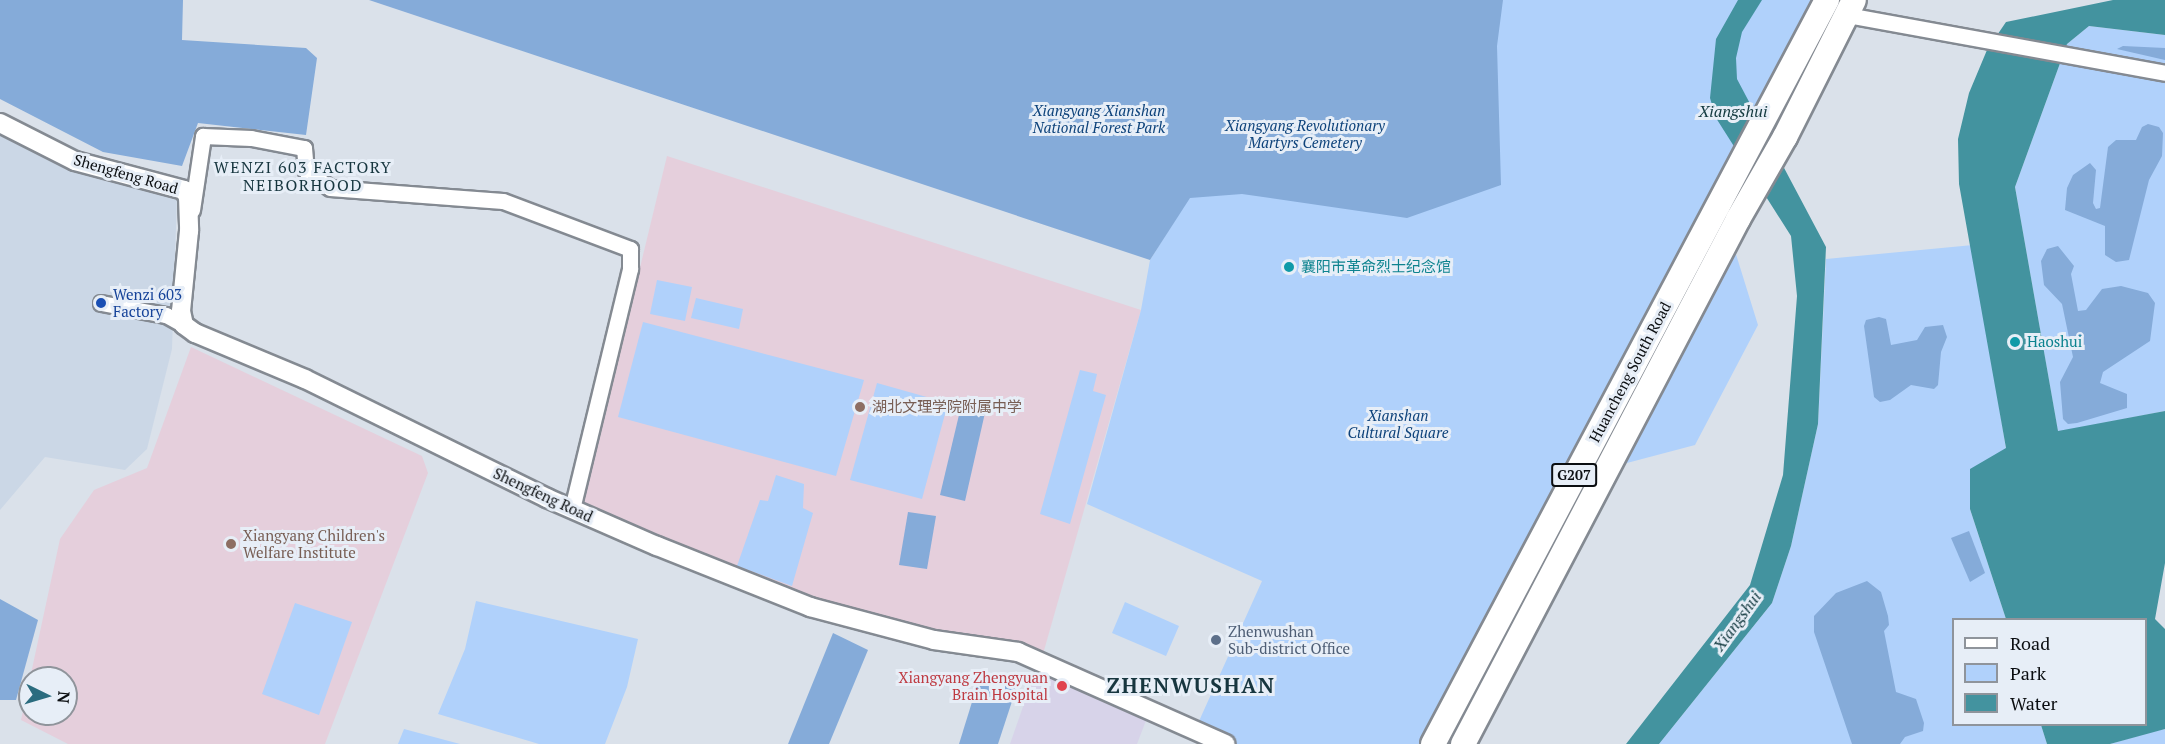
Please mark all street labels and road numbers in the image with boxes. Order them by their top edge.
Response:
street label: Shengfeng Road [72,151,180,197]
street label: Huancheng South Road [1585,299,1675,445]
street label: Shengfeng Road [490,464,596,526]
road number: G207 [1550,464,1598,486]

